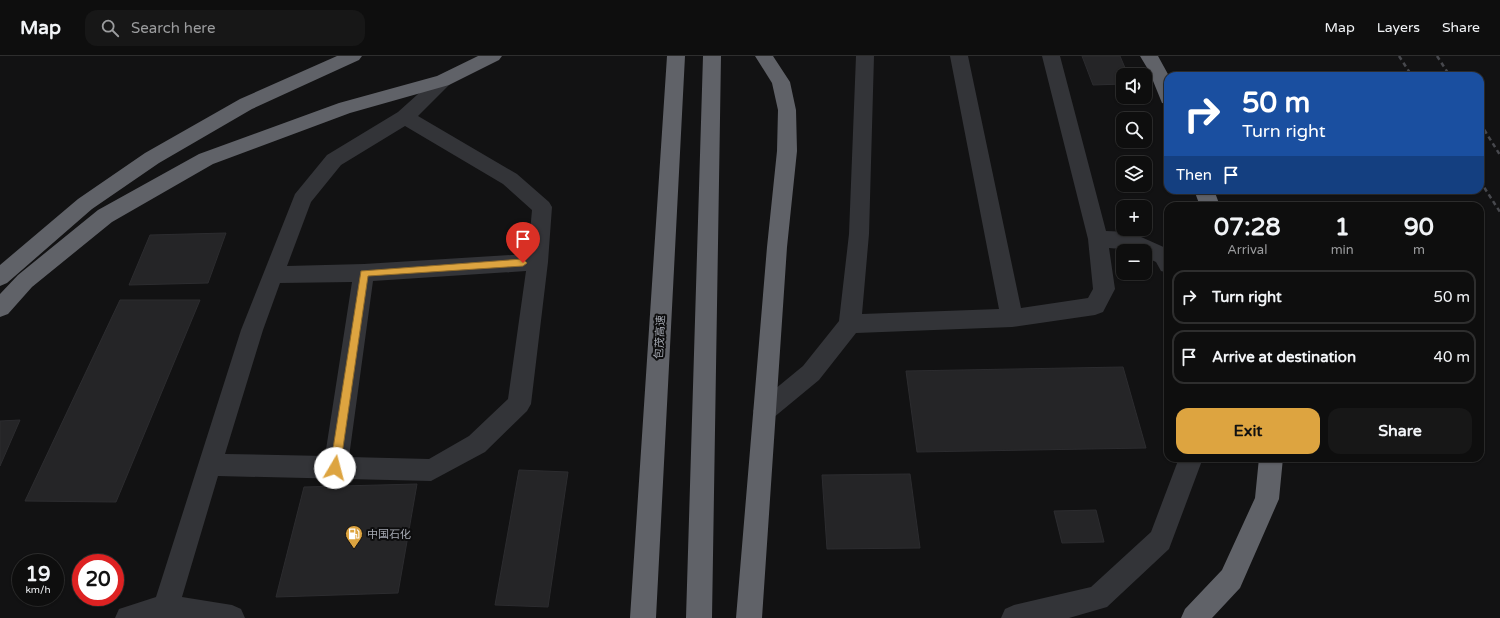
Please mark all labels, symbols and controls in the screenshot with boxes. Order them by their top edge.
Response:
search box [85,10,365,46]
text: Map [20,17,61,39]
icon: search [99,17,121,39]
text: Search here [131,19,215,37]
text: Map [1325,19,1355,36]
text: Layers [1377,19,1420,36]
text: Share [1442,19,1480,36]
map controls [1116,68,1152,280]
button: sound [1116,68,1152,104]
text: 50 m [1242,86,1310,120]
icon: right [1176,88,1228,140]
button: search [1116,112,1152,148]
text: Turn right [1242,120,1326,142]
button: layers [1116,156,1152,192]
icon: arrive [1220,164,1242,186]
text: Then [1176,166,1212,184]
button: + [1116,200,1152,236]
text: 07:28 [1214,213,1281,242]
text: 1 [1335,213,1350,242]
text: 90 [1404,213,1434,242]
pin [506,222,540,263]
icon: arrive [512,228,534,250]
text: Arrival [1227,242,1267,258]
text: min [1331,242,1354,258]
text: m [1413,242,1425,258]
button: − [1116,244,1152,280]
icon: right [1178,286,1200,308]
text: Turn right [1212,288,1282,306]
text: 50 m [1433,288,1470,306]
street label: 包茂高速 [652,315,668,359]
icon: arrive [1178,346,1200,368]
text: Arrive at destination [1212,348,1356,366]
text: 40 m [1433,348,1470,366]
button: Exit [1176,408,1320,454]
button: Share [1328,408,1472,454]
position arrow [314,447,356,489]
fuel station icon: 中国石化 [344,524,364,549]
place label: 中国石化 [367,528,411,541]
speed limit sign: 20 [72,554,124,606]
text: 19 [25,563,51,587]
text: km/h [25,584,51,596]

